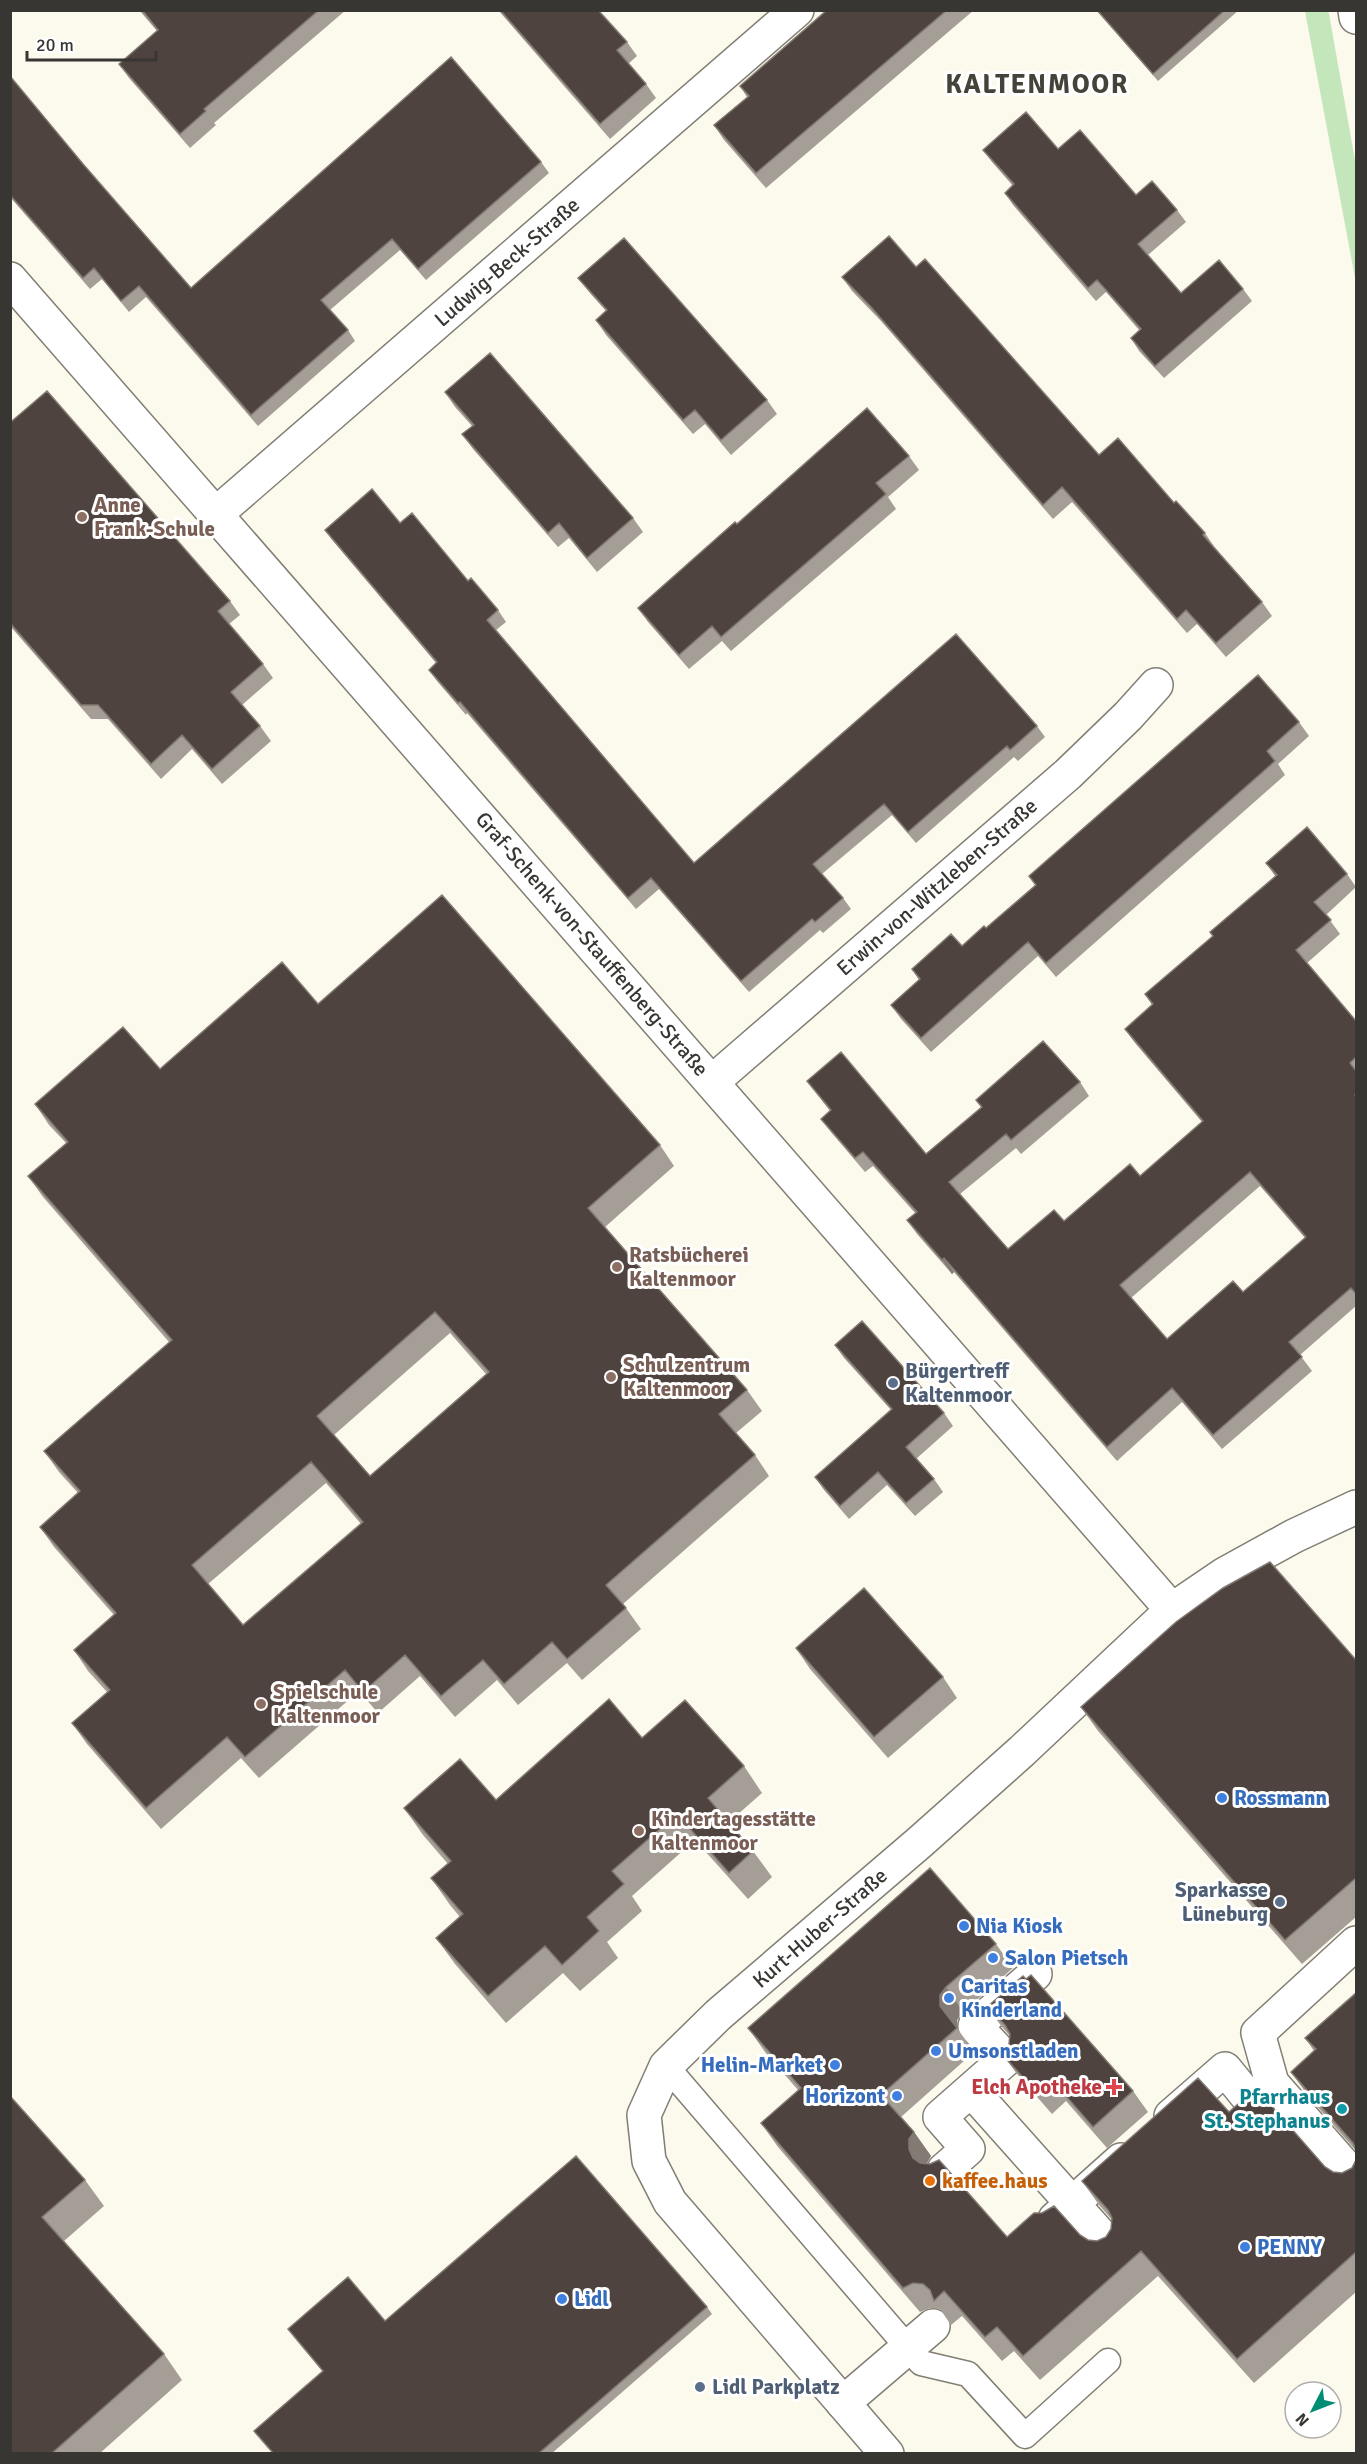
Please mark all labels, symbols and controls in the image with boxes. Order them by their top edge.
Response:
scale bar [27,24,156,62]
text: 20 m [36,34,74,56]
district label: KALTENMOOR [945,68,1129,101]
street label: Ludwig-Beck-Straße [429,192,585,332]
place label: Anne Frank-Schule [94,492,215,542]
marker: Anne Frank-Schule [75,510,89,524]
street label: Erwin-von-Witzleben-Straße [831,793,1043,981]
street label: Graf-Schenk-von-Stauffenberg-Straße [470,806,714,1082]
place label: Ratsbücherei Kaltenmoor [629,1242,749,1292]
marker: Ratsbücherei Kaltenmoor [610,1260,624,1274]
place label: Schulzentrum Kaltenmoor [623,1352,750,1402]
place label: Bürgertreff Kaltenmoor [905,1358,1013,1408]
marker: Schulzentrum Kaltenmoor [604,1370,618,1384]
marker: Bürgertreff Kaltenmoor [886,1376,900,1390]
place label: Spielschule Kaltenmoor [273,1679,381,1729]
marker: Spielschule Kaltenmoor [254,1697,268,1711]
place label: Rossmann [1234,1785,1327,1811]
marker: Rossmann [1215,1791,1229,1805]
place label: Kindertagesstätte Kaltenmoor [651,1806,816,1856]
marker: Kindertagesstätte Kaltenmoor [632,1824,646,1838]
street label: Kurt-Huber-Straße [747,1863,893,1993]
place label: Sparkasse Lüneburg [1175,1877,1268,1927]
marker: Sparkasse Lüneburg [1273,1895,1287,1909]
place label: Nia Kiosk [976,1913,1063,1939]
marker: Nia Kiosk [957,1919,971,1933]
place label: Salon Pietsch [1005,1945,1129,1971]
marker: Salon Pietsch [986,1951,1000,1965]
place label: Caritas Kinderland [961,1973,1062,2023]
marker: Caritas Kinderland [942,1991,956,2005]
place label: Umsonstladen [948,2038,1079,2064]
marker: Umsonstladen [929,2044,943,2058]
place label: Helin-Market [701,2052,823,2078]
marker: Helin-Market [828,2058,842,2072]
place label: Elch Apotheke [971,2074,1102,2100]
marker: Elch Apotheke [1107,2080,1121,2094]
place label: Horizont [805,2083,885,2109]
place label: Pfarrhaus St. Stephanus [1204,2084,1330,2134]
marker: Horizont [890,2089,904,2103]
marker: Pfarrhaus St. Stephanus [1335,2102,1349,2116]
place label: kaffee.haus [942,2168,1048,2194]
marker: kaffee.haus [923,2174,937,2188]
place label: PENNY [1257,2234,1323,2260]
marker: PENNY [1238,2240,1252,2254]
place label: Lidl [574,2286,609,2312]
marker: Lidl [555,2292,569,2306]
place label: Lidl Parkplatz [712,2374,840,2400]
marker: Lidl Parkplatz [693,2380,707,2394]
north arrow [1283,2380,1343,2440]
text: N [1291,2409,1314,2430]

